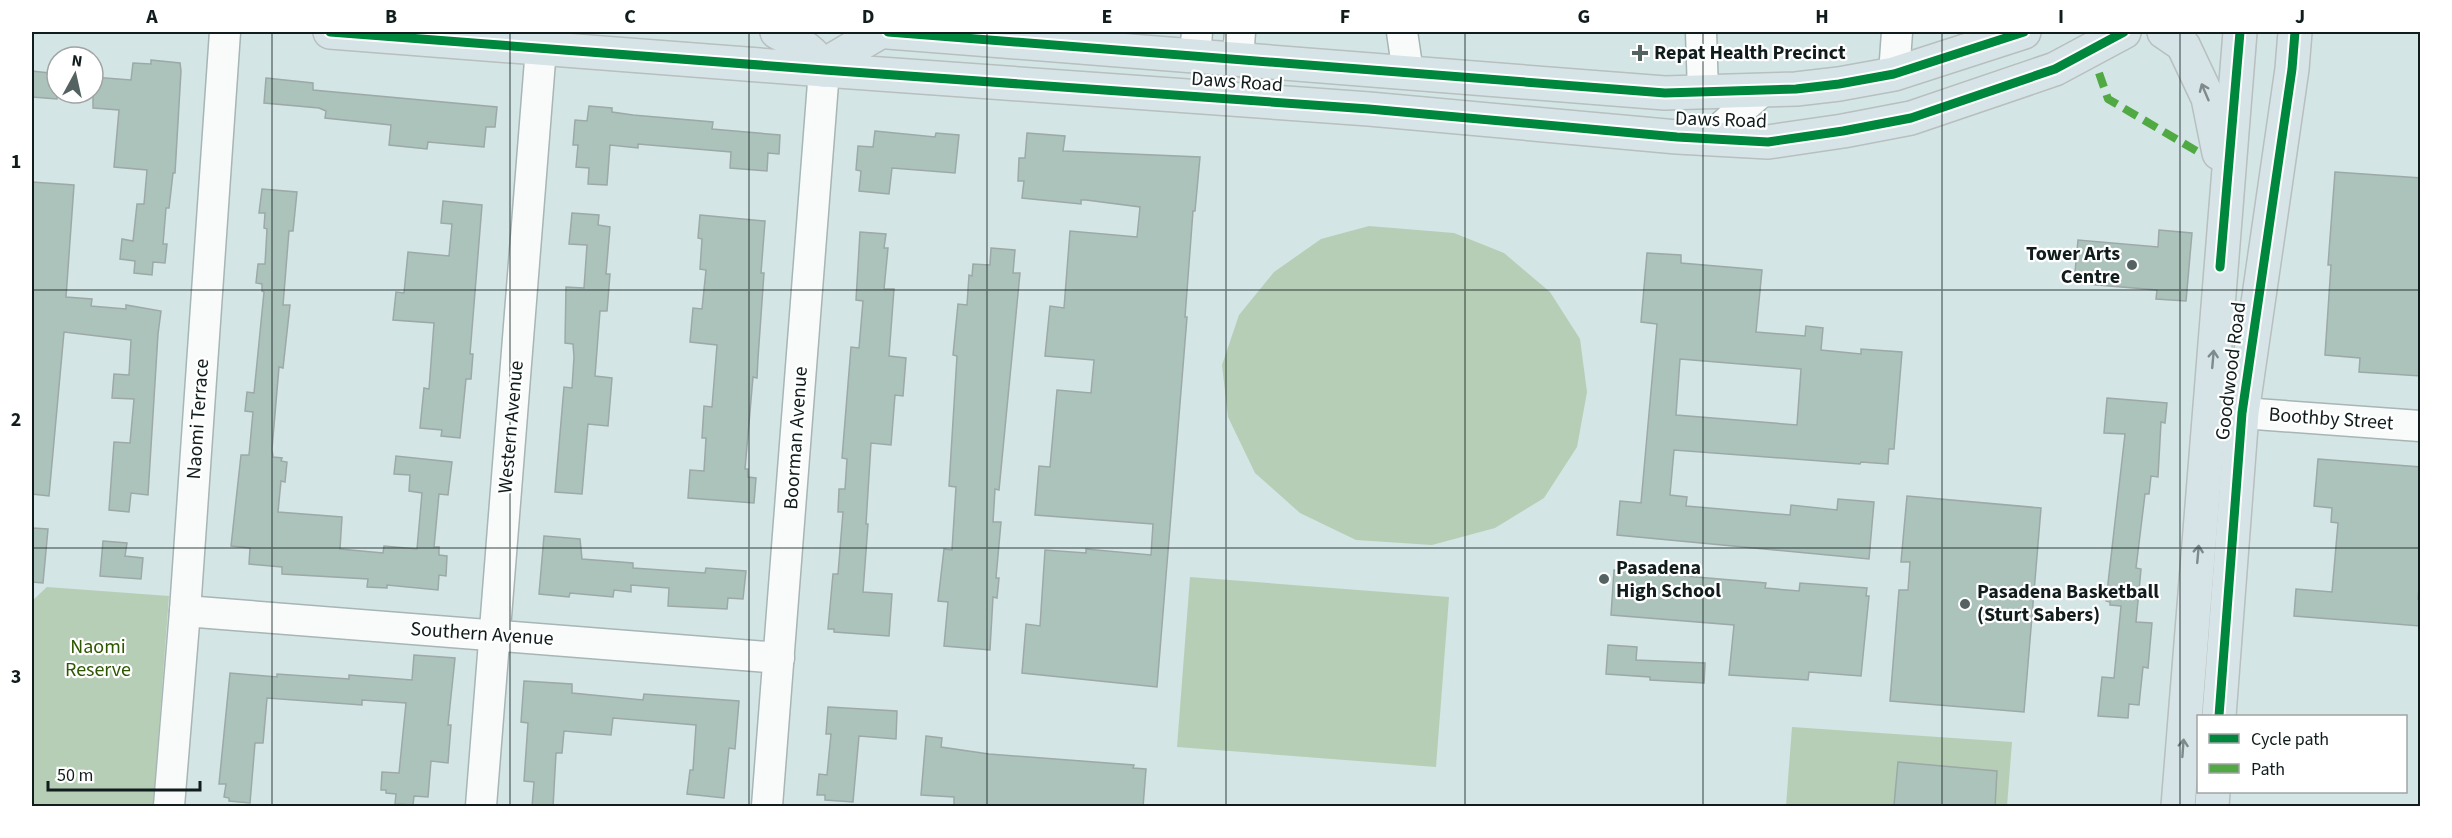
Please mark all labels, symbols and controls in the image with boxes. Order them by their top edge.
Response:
text: A [145,3,158,31]
text: B [385,3,397,31]
text: C [624,3,636,31]
text: D [862,3,874,31]
text: E [1102,3,1112,31]
text: F [1340,3,1350,31]
text: G [1578,3,1590,31]
text: H [1815,3,1829,31]
text: I [2058,3,2064,31]
text: J [2295,3,2305,31]
place label: Repat Health Precinct [1654,39,1846,67]
marker: Repat Health Precinct [1631,44,1649,62]
north arrow [45,45,105,105]
text: N [70,50,84,73]
street label: Daws Road [1190,65,1284,99]
one-way arrow [2199,84,2210,102]
street label: Daws Road [1675,104,1767,136]
text: 1 [11,148,21,176]
place label: Tower Arts Centre [2026,240,2120,291]
marker: Tower Arts Centre [2125,258,2139,272]
street label: Goodwood Road [2209,300,2253,442]
one-way arrow [2208,350,2219,370]
street label: Naomi Terrace [180,358,216,480]
street label: Western Avenue [491,359,531,495]
street label: Boorman Avenue [777,365,815,511]
street label: Boothby Street [2268,401,2395,437]
text: 2 [11,406,21,434]
one-way arrow [2192,544,2203,564]
place label: Pasadena High School [1616,554,1721,605]
marker: Pasadena High School [1597,572,1611,586]
place label: Pasadena Basketball (Sturt Sabers) [1977,578,2159,629]
marker: Pasadena Basketball (Sturt Sabers) [1958,597,1972,611]
street label: Southern Avenue [409,615,555,653]
park label: Naomi Reserve [65,633,131,684]
text: 3 [11,663,21,691]
legend [2197,715,2407,793]
text: Cycle path [2251,727,2329,752]
one-way arrow [2177,739,2188,759]
scale bar [48,754,200,792]
text: Path [2251,757,2285,782]
text: 50 m [57,763,93,788]

